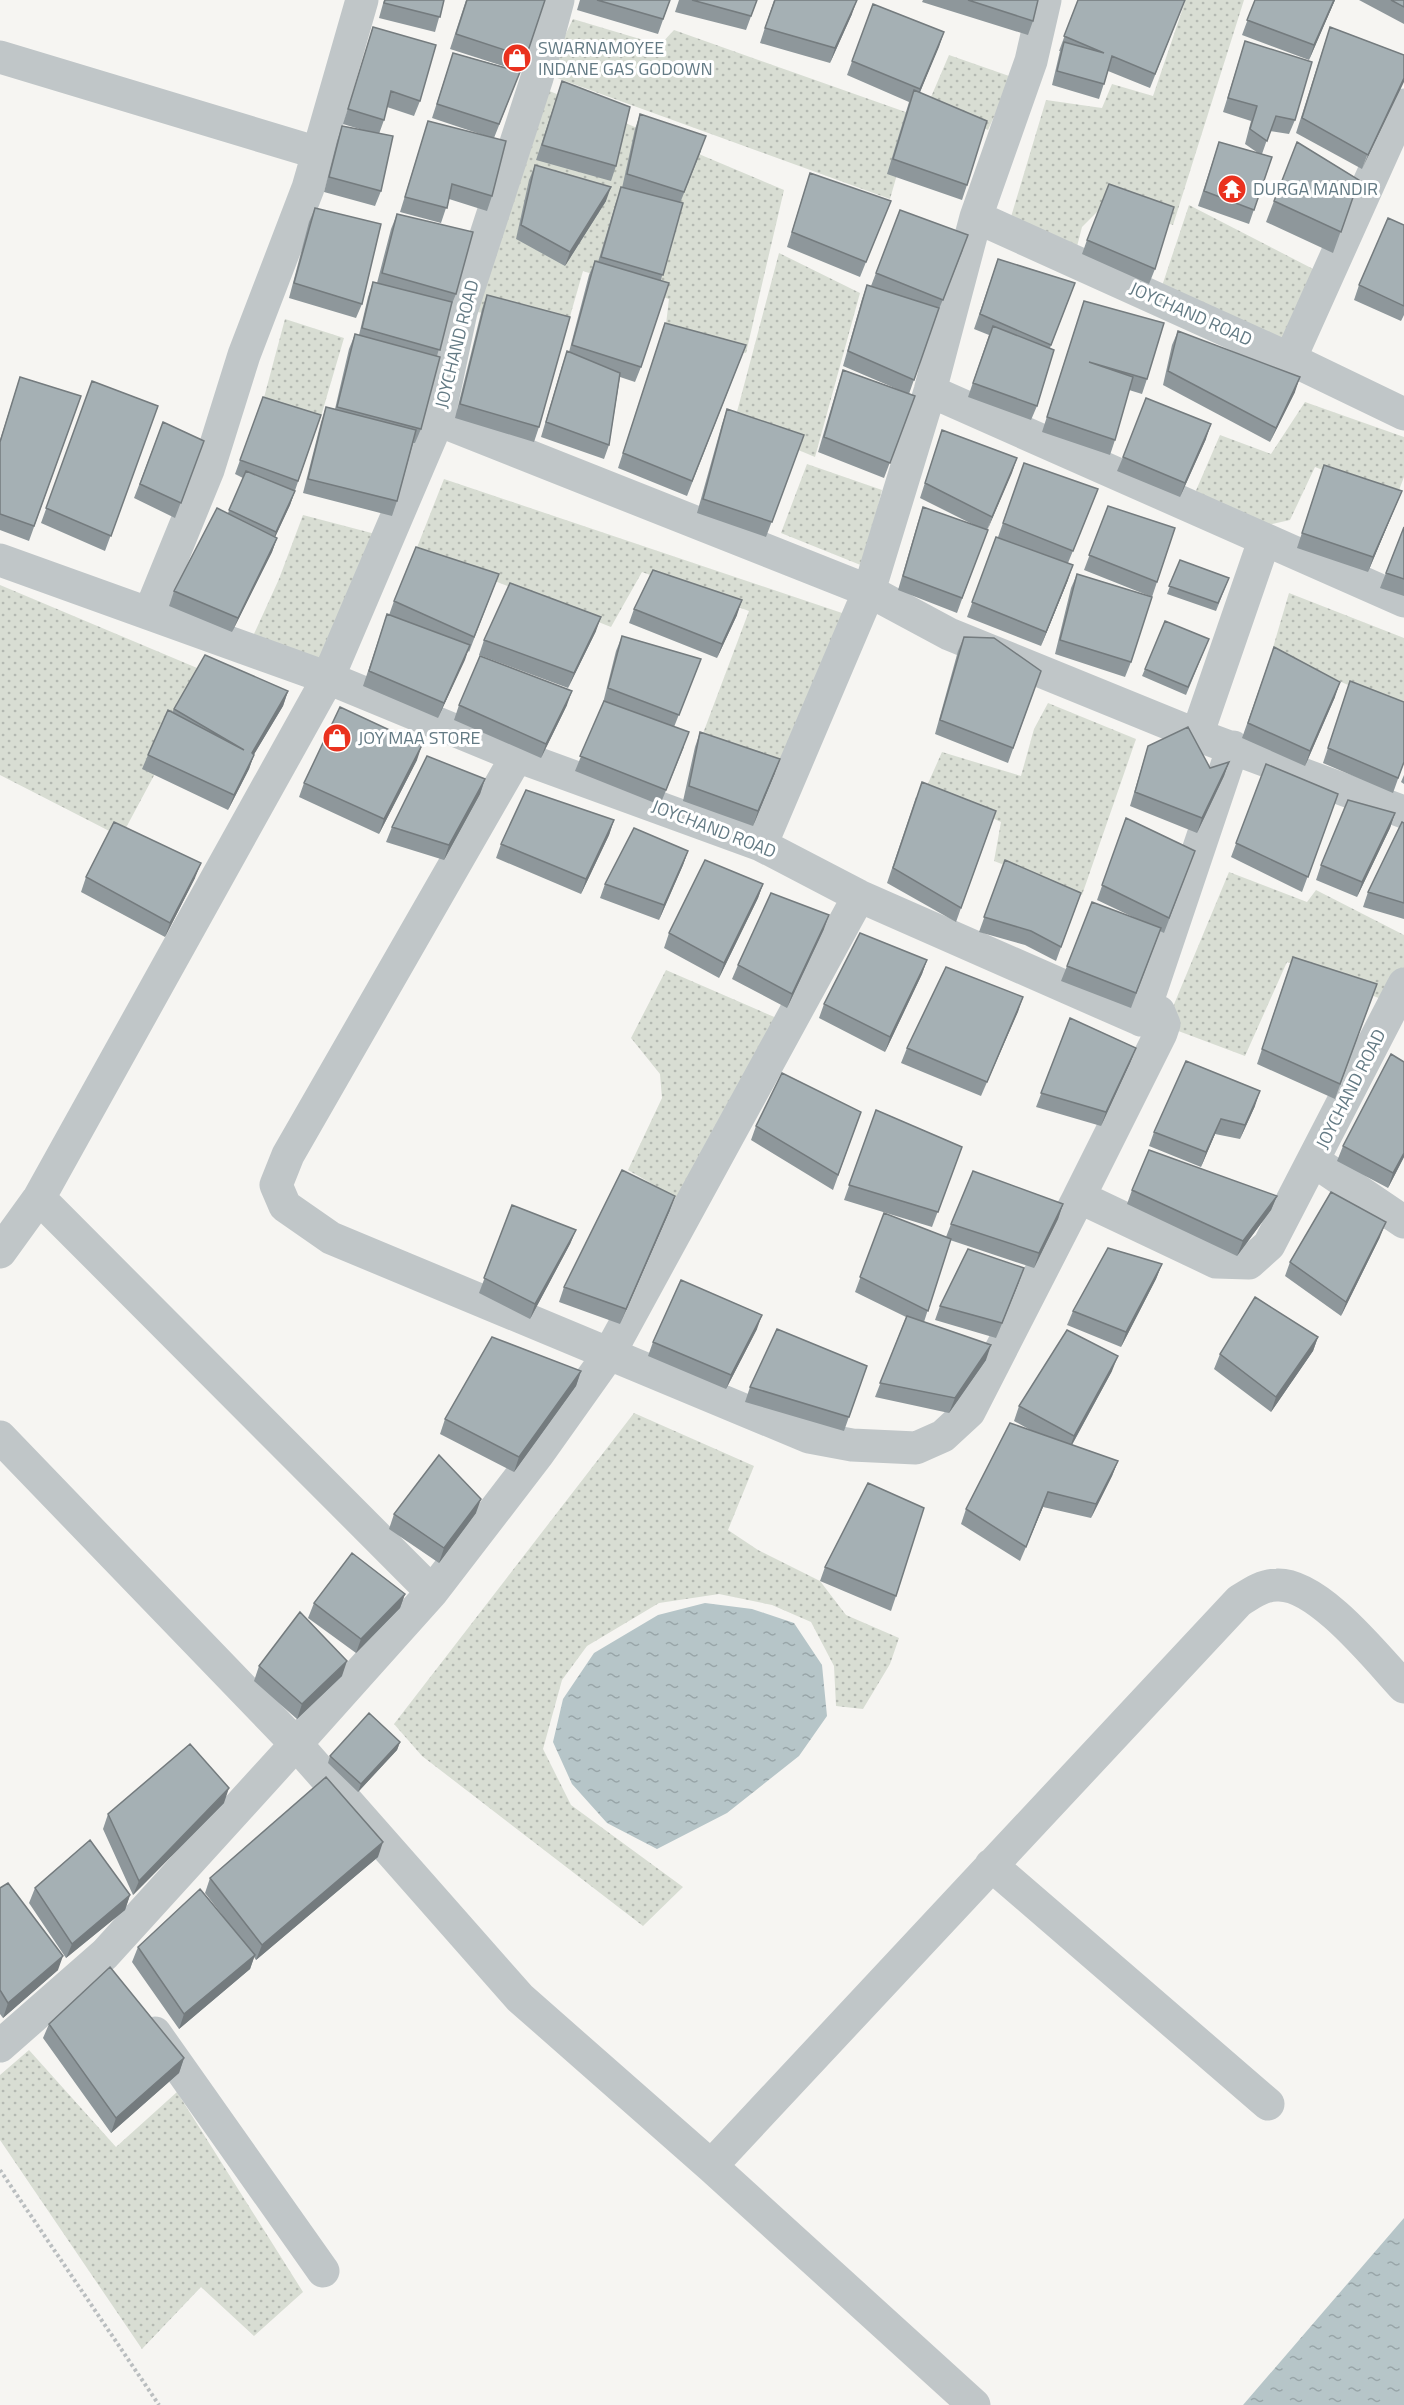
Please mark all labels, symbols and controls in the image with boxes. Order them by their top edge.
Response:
place label: SWARNAMOYEE INDANE GAS GODOWN [538,34,713,82]
shop icon: SWARNAMOYEE INDANE GAS GODOWN [501,42,533,74]
temple icon: DURGA MANDIR [1216,173,1248,205]
place label: DURGA MANDIR [1253,175,1378,202]
street label: JOYCHAND ROAD [1126,275,1257,353]
street label: JOYCHAND ROAD [428,277,485,411]
shop icon: JOY MAA STORE [321,722,353,754]
place label: JOY MAA STORE [358,724,481,751]
street label: JOYCHAND ROAD [648,792,780,865]
street label: JOYCHAND ROAD [1309,1024,1392,1153]

